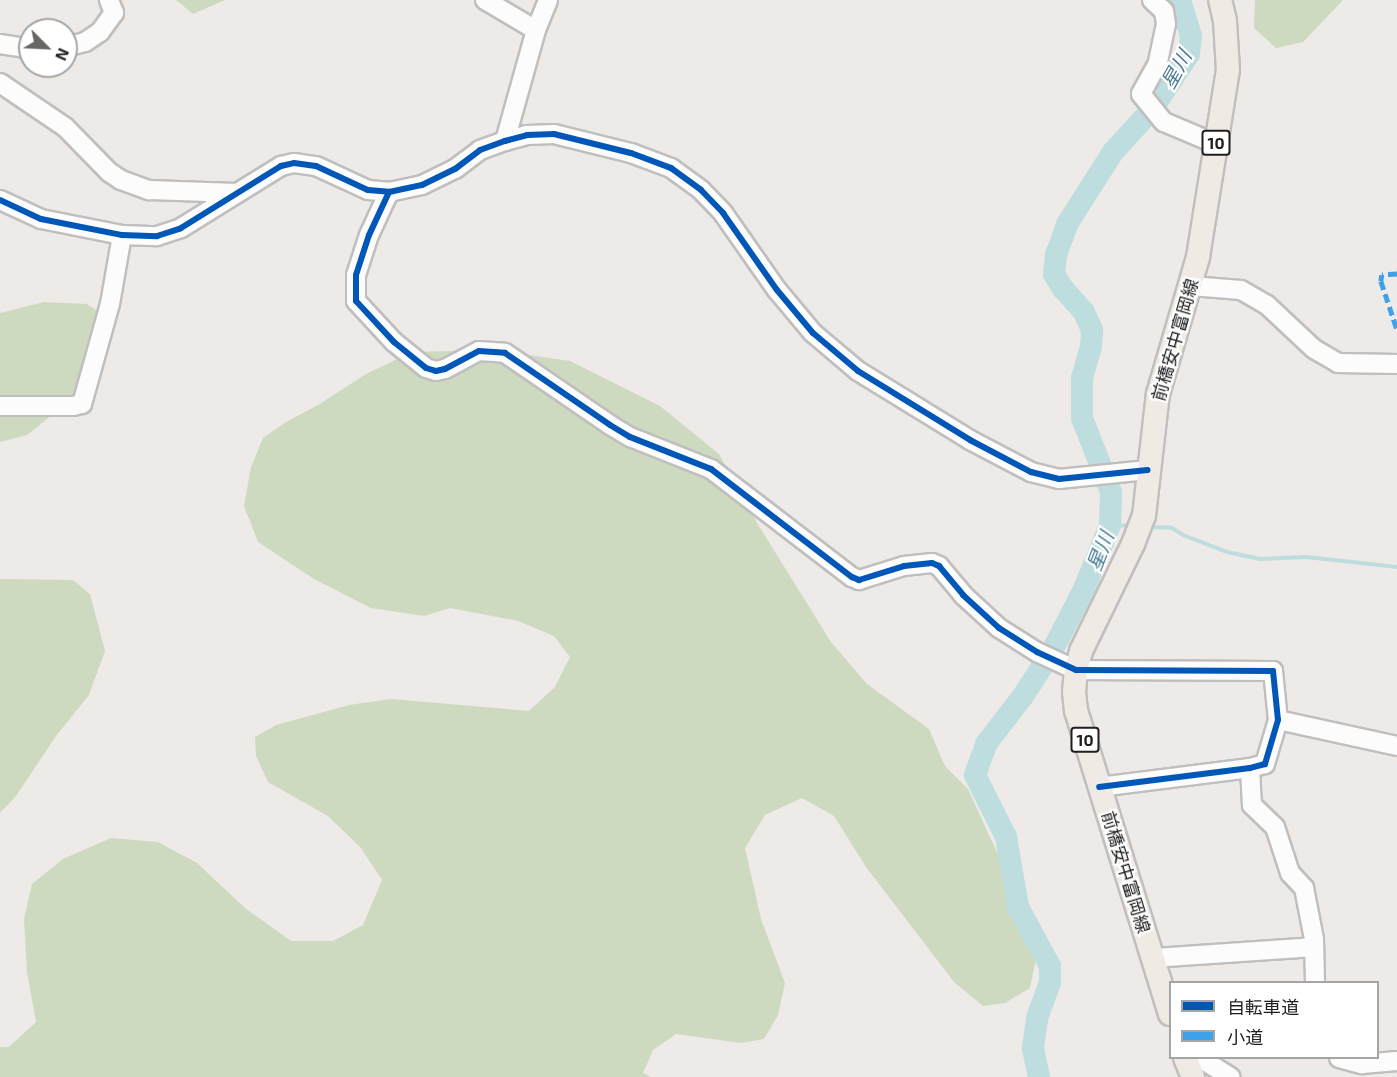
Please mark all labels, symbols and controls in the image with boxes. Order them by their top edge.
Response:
north arrow [18,18,78,78]
text: N [52,46,74,64]
water label: 星川 [1156,46,1196,92]
road number: 10 [1201,130,1231,156]
street label: 前橋安中富岡線 [1147,276,1203,404]
water label: 星川 [1082,528,1118,574]
road number: 10 [1070,727,1100,753]
street label: 前橋安中富岡線 [1097,809,1155,935]
legend [1169,981,1379,1059]
text: 自転車道 [1227,996,1299,1018]
text: 小道 [1227,1026,1263,1048]

